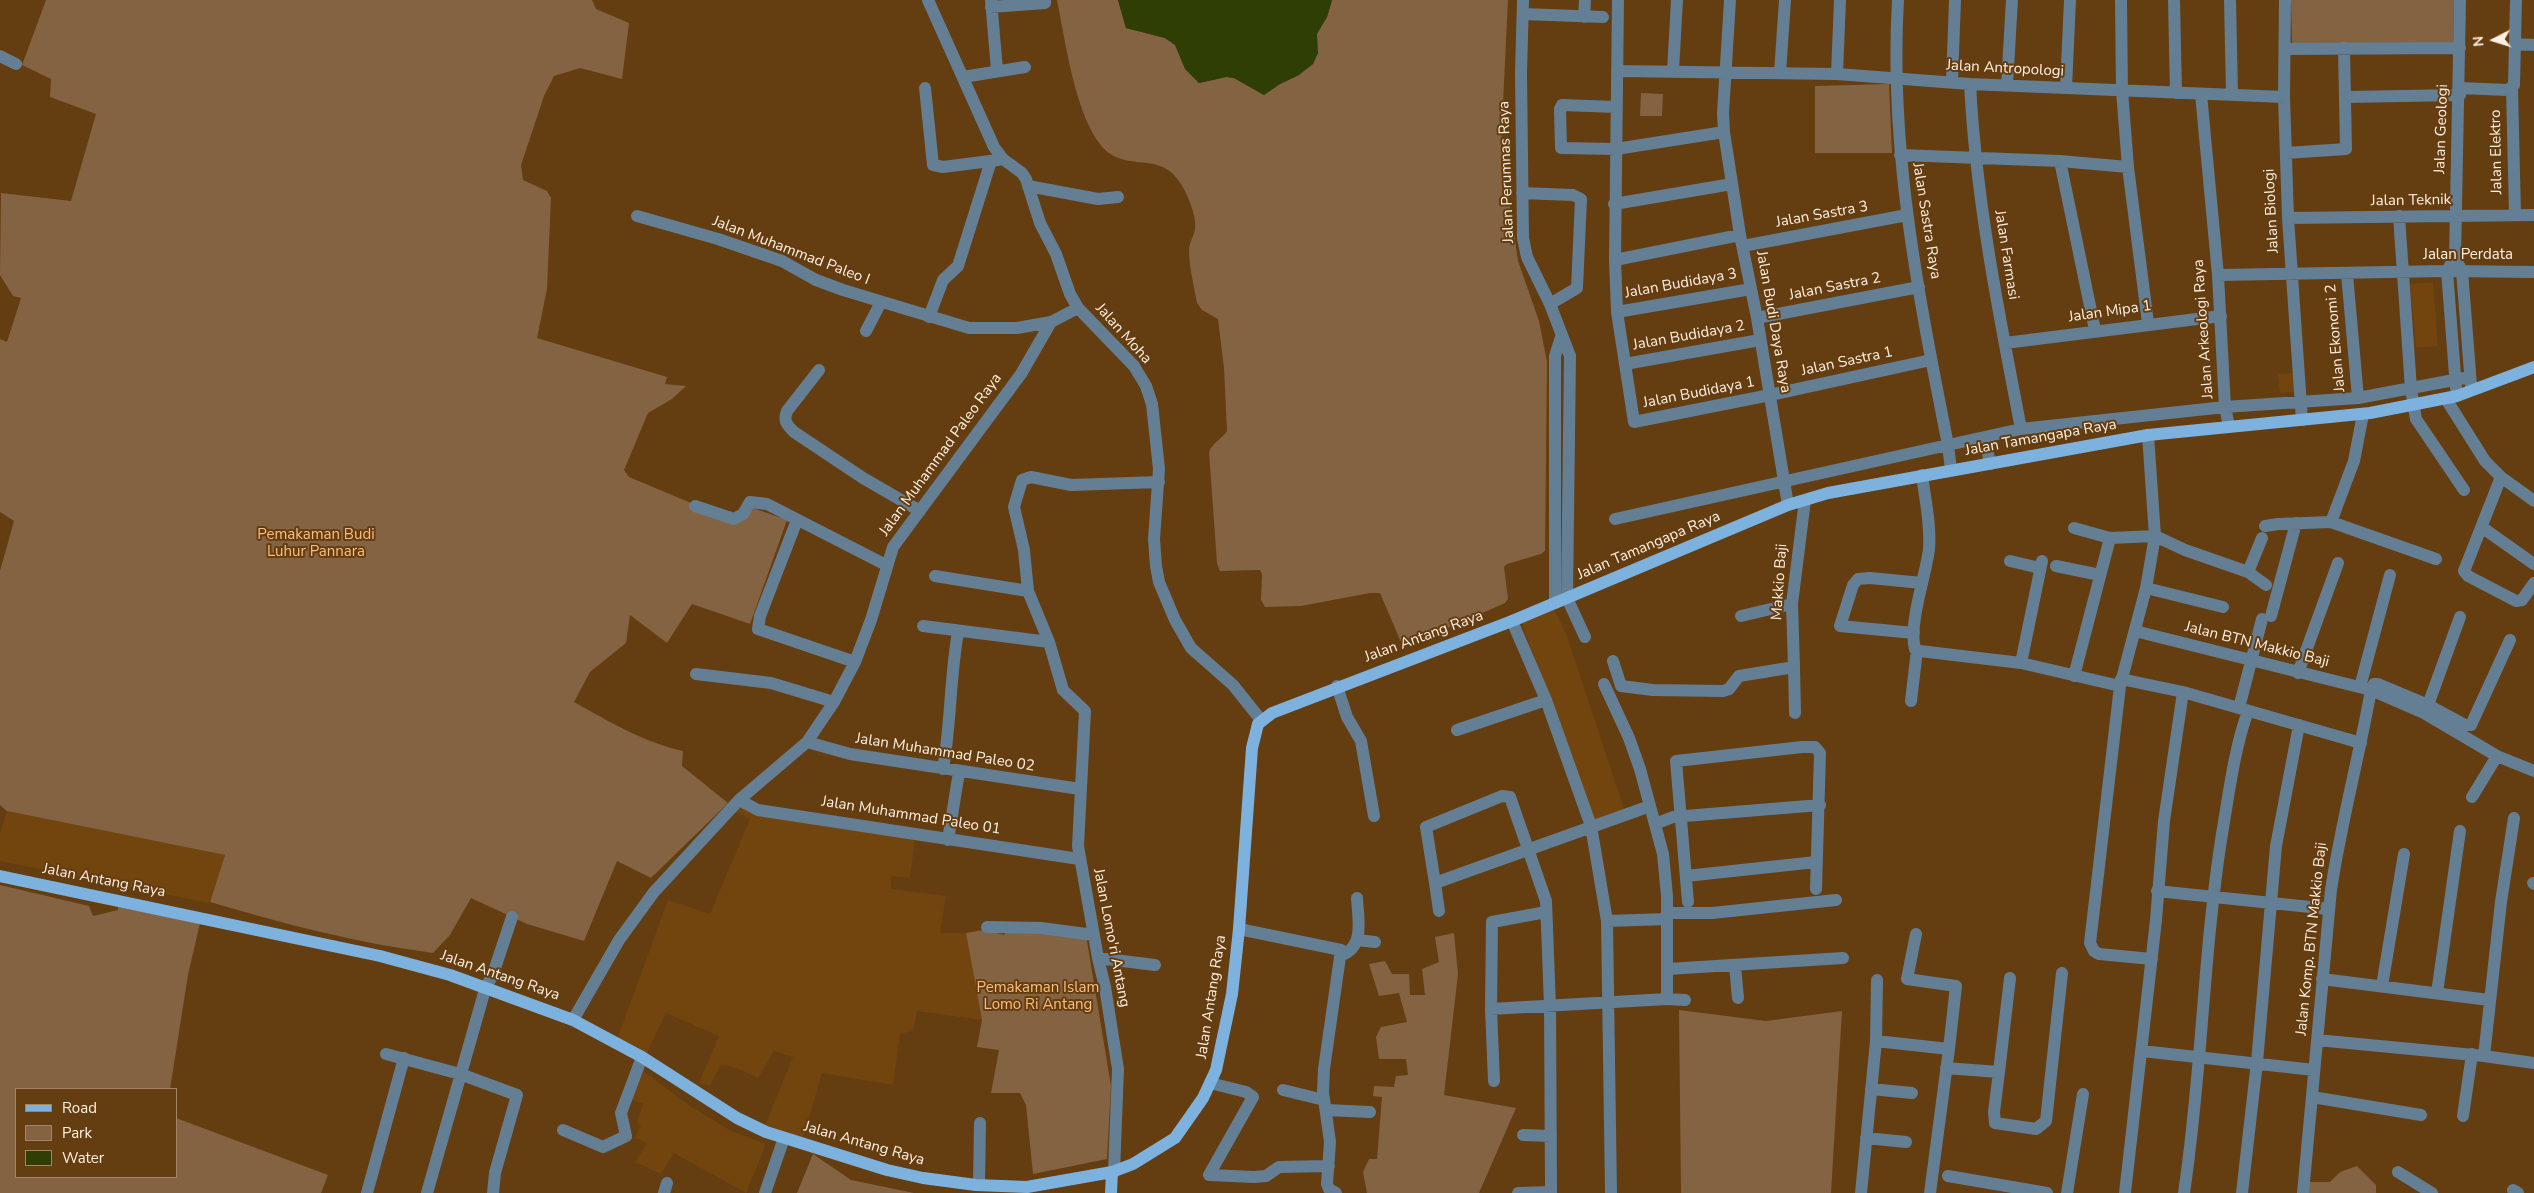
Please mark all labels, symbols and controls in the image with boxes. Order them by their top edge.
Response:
north arrow [2469,15,2519,65]
text: N [2469,35,2488,47]
street label: Jalan Antropologi [1946,57,2064,81]
street label: Jalan Geologi [2431,84,2453,174]
street label: Jalan Perumnas Raya [1496,101,1518,243]
street label: Jalan Elektro [2487,109,2507,195]
street label: Jalan Sastra Raya [1908,161,1944,281]
street label: Jalan Biologi [2261,168,2283,254]
street label: Jalan Teknik [2371,191,2451,211]
street label: Jalan Sastra 3 [1775,198,1869,232]
street label: Jalan Farmasi [1990,209,2022,301]
street label: Jalan Muhammad Paleo I [710,213,872,289]
street label: Jalan Perdata [2423,246,2513,264]
street label: Jalan Budi Daya Raya [1752,250,1794,394]
street label: Jalan Arkeologi Raya [2190,259,2218,399]
street label: Jalan Budidaya 3 [1624,265,1738,303]
street label: Jalan Sastra 2 [1788,269,1882,305]
street label: Jalan Ekonomi 2 [2322,283,2350,393]
street label: Jalan Mipa 1 [2067,297,2153,327]
street label: Jalan Moha [1091,300,1155,368]
street label: Jalan Budidaya 2 [1632,317,1746,355]
street label: Jalan Sastra 1 [1800,344,1894,380]
street label: Jalan Muhammad Paleo Raya [876,370,1006,540]
street label: Jalan Budidaya 1 [1642,373,1756,413]
street label: Jalan Tamangapa Raya [1964,416,2118,460]
street label: Jalan Tamangapa Raya [1575,508,1723,584]
park label: Pemakaman Budi Luhur Pannara [257,526,375,561]
street label: Makkio Baji [1768,543,1792,621]
street label: Jalan Antang Raya [1362,607,1486,667]
street label: Jalan BTN Makkio Baji [2183,618,2331,672]
street label: Jalan Muhammad Paleo 02 [854,730,1036,776]
street label: Jalan Muhammad Paleo 01 [820,793,1002,839]
street label: Jalan Komp. BTN Makkio Baji [2293,841,2331,1037]
street label: Jalan Antang Raya [41,860,167,902]
street label: Jalan Lomo'ri Antang [1089,867,1133,1009]
street label: Jalan Antang Raya [1193,934,1231,1060]
street label: Jalan Antang Raya [438,947,562,1005]
park label: Pemakaman Islam Lomo Ri Antang [977,979,1099,1014]
legend [15,1088,178,1178]
text: Road [62,1098,97,1118]
street label: Jalan Antang Raya [802,1118,926,1170]
text: Park [62,1123,92,1143]
text: Water [62,1148,104,1168]

